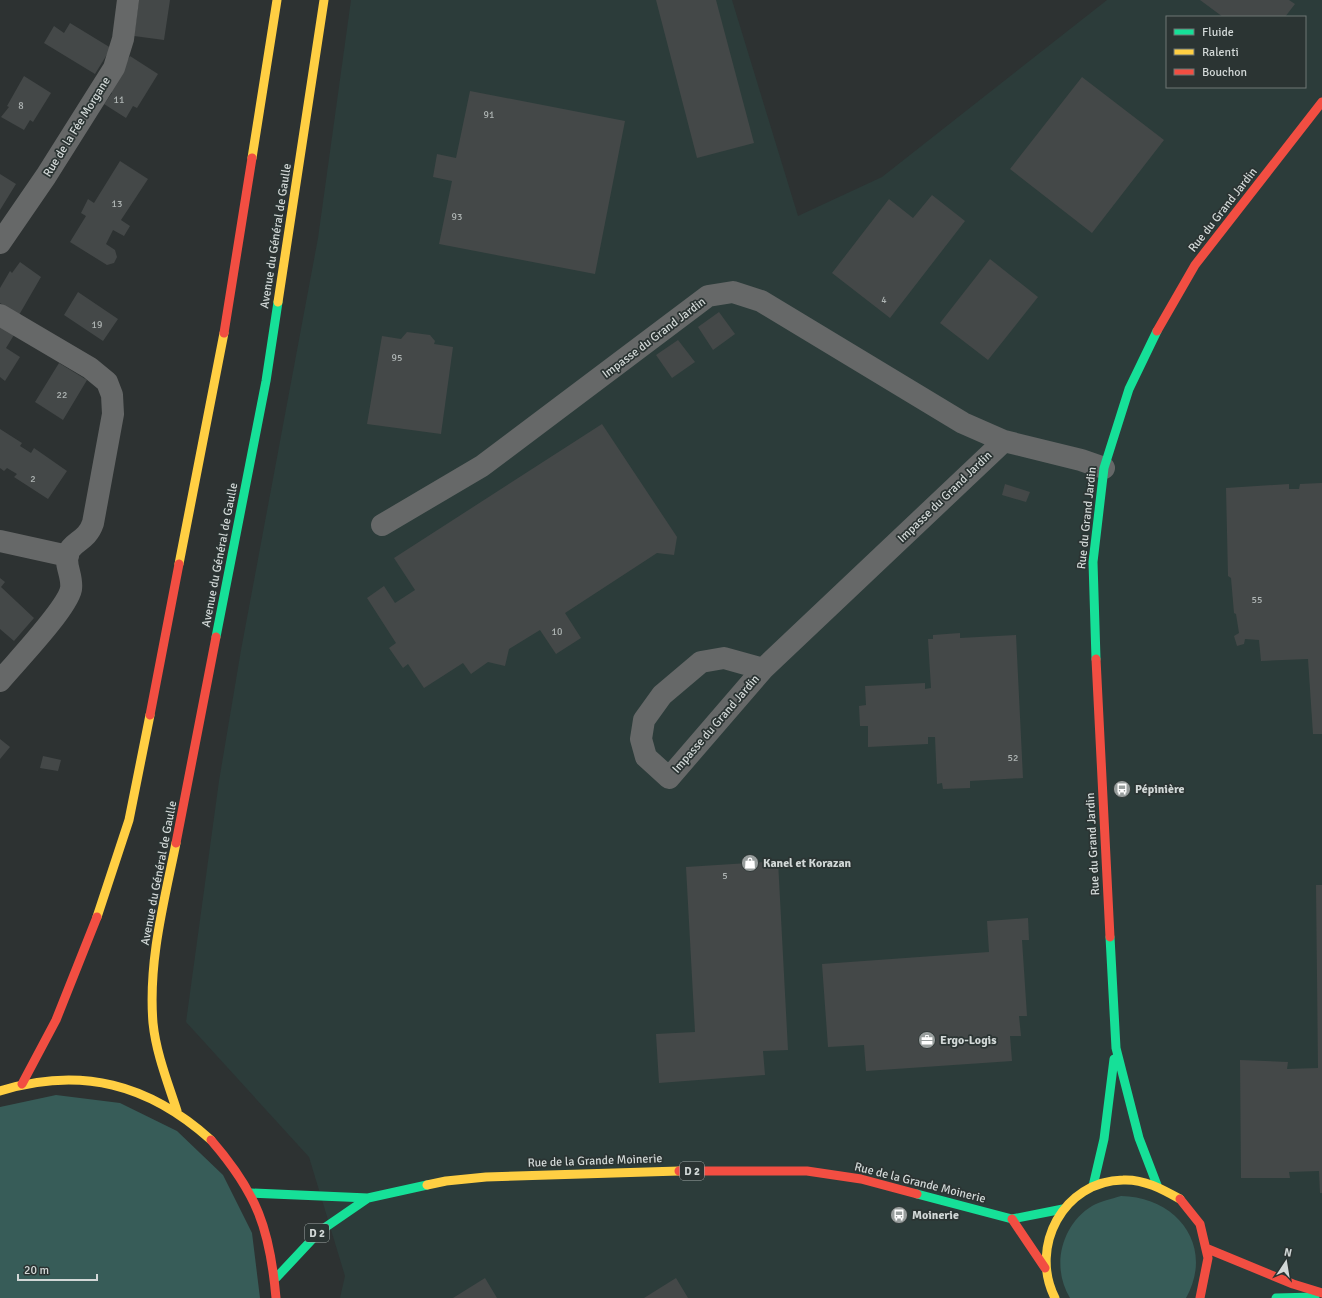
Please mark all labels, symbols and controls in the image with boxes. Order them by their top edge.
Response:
legend [1166,16,1306,88]
text: Fluide [1202,25,1234,40]
text: Ralenti [1202,45,1239,60]
text: Bouchon [1202,65,1247,80]
street label: Rue de la Fée Morgane [40,74,114,180]
house number: 11 [114,94,124,106]
house number: 8 [18,100,24,112]
house number: 91 [484,109,494,121]
street label: Avenue du Général de Gaulle [257,162,295,310]
street label: Rue du Grand Jardin [1185,165,1261,255]
house number: 13 [112,198,122,210]
house number: 93 [452,211,462,223]
street label: Impasse du Grand Jardin [599,294,709,382]
house number: 4 [881,294,887,306]
house number: 19 [92,319,102,331]
house number: 95 [392,352,402,364]
house number: 22 [57,389,67,401]
street label: Impasse du Grand Jardin [895,448,995,546]
street label: Rue du Grand Jardin [1074,466,1100,570]
house number: 2 [30,473,36,485]
street label: Avenue du Général de Gaulle [199,482,241,628]
house number: 55 [1252,594,1262,606]
house number: 10 [552,626,562,638]
street label: Impasse du Grand Jardin [669,672,763,776]
house number: 52 [1008,752,1018,764]
bus stop icon: Pépinière [1112,779,1132,799]
place label: Pépinière [1135,782,1184,797]
street label: Rue du Grand Jardin [1083,792,1103,896]
street label: Avenue du Général de Gaulle [138,800,180,946]
shop icon: Kanel et Korazan [740,853,760,873]
place label: Kanel et Korazan [763,856,852,871]
house number: 5 [722,870,728,882]
office icon: Ergo-Logis [917,1030,937,1050]
place label: Ergo-Logis [940,1033,997,1048]
street label: Rue de la Grande Moinerie [527,1151,663,1171]
street label: Rue de la Grande Moinerie [853,1159,987,1207]
road number: D 2 [680,1162,704,1180]
bus stop icon: Moinerie [889,1205,909,1225]
place label: Moinerie [912,1208,959,1223]
road number: D 2 [305,1224,329,1242]
north arrow [1266,1242,1306,1282]
text: N [1283,1246,1293,1260]
scale bar [18,1256,97,1282]
text: 20 m [24,1263,49,1278]

